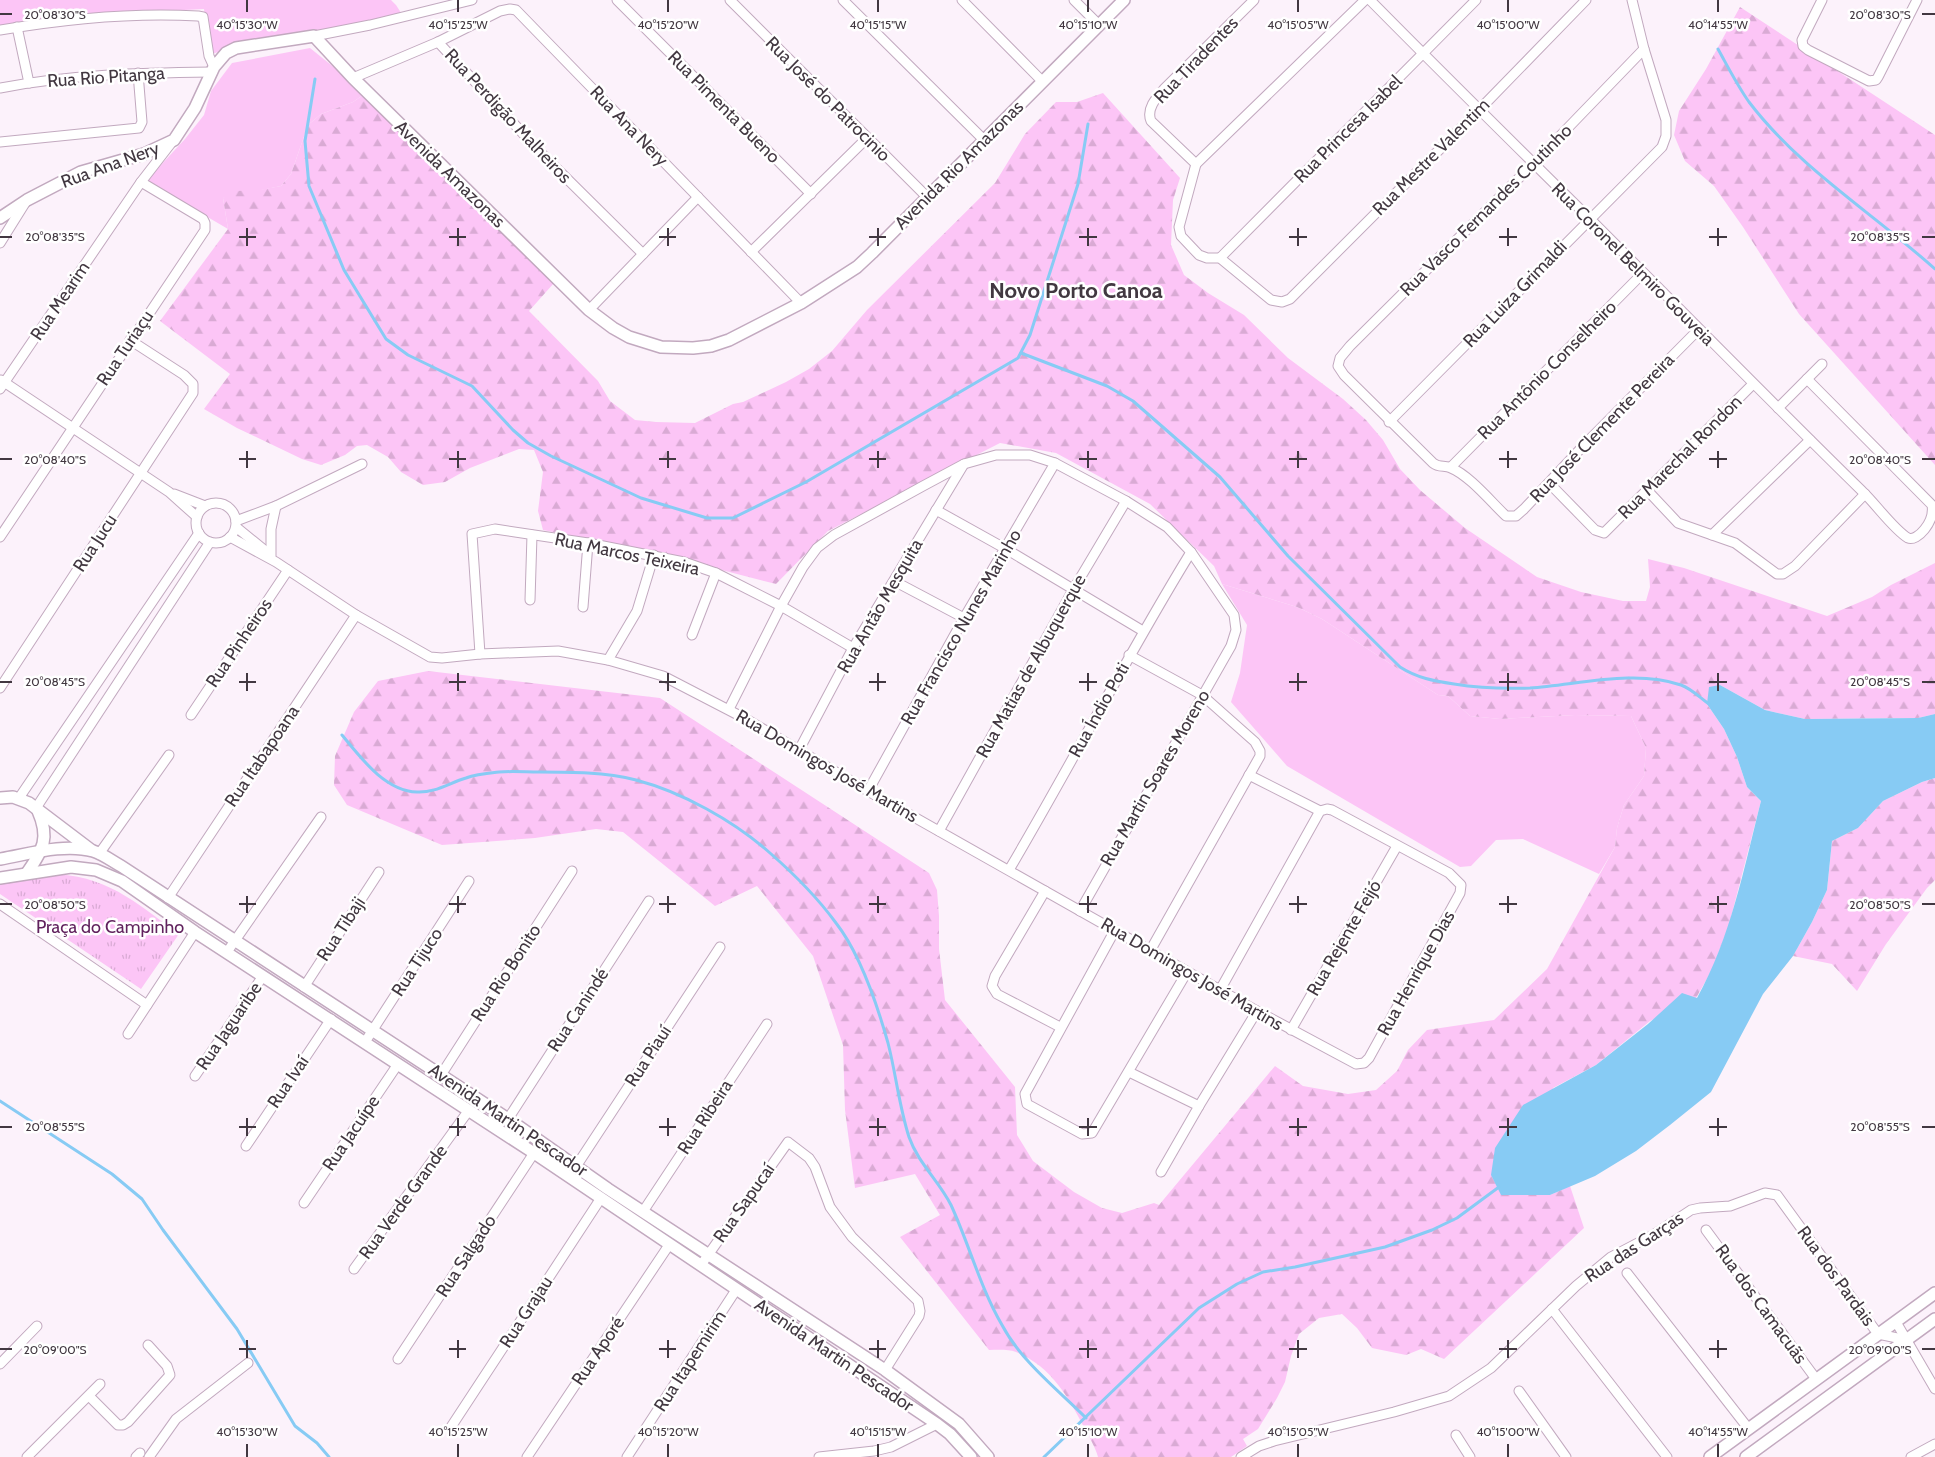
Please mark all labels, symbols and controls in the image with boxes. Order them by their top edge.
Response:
text: 20°08'30"S [24,7,86,22]
text: 20°08'30"S [1849,7,1911,22]
street label: Rua Tiradentes [1149,12,1243,108]
text: 40°15'30"W [216,17,278,32]
text: 40°15'25"W [428,17,488,32]
text: 40°15'20"W [637,17,699,32]
text: 40°15'15"W [850,17,907,32]
text: 40°15'10"W [1059,17,1118,32]
text: 40°15'05"W [1267,17,1329,32]
text: 40°15'00"W [1476,17,1540,32]
text: 40°14'55"W [1688,17,1749,32]
street label: Rua José do Patrocinio [761,32,895,166]
street label: Rua Perdigão Malheiros [440,44,576,188]
street label: Rua Pimenta Bueno [663,46,785,168]
street label: Rua Rio Pitanga [47,62,166,92]
street label: Rua Princesa Isabel [1289,70,1407,188]
street label: Rua Ana Nery [585,81,673,171]
street label: Rua Mestre Valentim [1368,94,1494,220]
street label: Avenida Rio Amazonas [890,96,1028,234]
street label: Avenida Amazonas [390,116,510,232]
street label: Rua Vasco Fernandes Coutinho [1396,119,1577,300]
street label: Rua Ana Nery [58,137,162,193]
street label: Rua Coronel Belmiro Gouveia [1547,178,1719,350]
text: 20°08'35"S [25,229,85,244]
text: 20°08'35"S [1850,229,1910,244]
street label: Rua Luiza Grimaldi [1458,236,1572,352]
street label: Rua Mearim [26,257,94,345]
district label: Novo Porto Canoa [989,277,1163,304]
street label: Rua Antônio Conselheiro [1473,296,1621,444]
street label: Rua Turiaçu [92,306,158,390]
street label: Rua José Clemente Pereira [1525,349,1679,507]
street label: Rua Marechal Rondon [1614,391,1746,523]
text: 20°08'40"S [24,452,86,467]
text: 20°08'40"S [1849,452,1911,467]
street label: Rua Jucu [68,510,122,576]
street label: Rua Francisco Nunes Marinho [896,525,1026,729]
street label: Rua Marcos Teixeira [553,528,702,580]
street label: Rua Antão Mesquita [833,535,928,677]
street label: Rua Matias de Albuquerque [971,570,1091,762]
street label: Rua Pinheiros [201,594,277,692]
street label: Rua Índio Poti [1064,659,1134,761]
text: 20°08'45"S [25,674,85,689]
text: 20°08'45"S [1850,674,1910,689]
street label: Rua Martin Soares Moreno [1096,686,1215,870]
street label: Rua Itabapoana [220,701,304,811]
street label: Rua Domingos José Martins [732,705,922,827]
street label: Rua Rejente Feijó [1302,876,1386,1000]
street label: Rua Tibaji [312,893,370,965]
text: 20°08'50"S [24,897,86,912]
text: 20°08'50"S [1849,897,1911,912]
street label: Rua Henrique Dias [1373,907,1459,1039]
street label: Rua Domingos José Martins [1097,913,1287,1035]
park label: Praça do Campinho [36,916,184,938]
street label: Rua Rio Bonito [466,920,546,1026]
street label: Rua Tijuco [387,924,447,1000]
street label: Rua Canindé [543,964,613,1056]
street label: Rua Jaguaribe [191,978,267,1074]
street label: Rua Piauí [620,1021,676,1091]
street label: Rua Ivaí [263,1051,314,1112]
street label: Avenida Martin Pescador [424,1059,592,1182]
street label: Rua Ribeira [673,1075,737,1158]
street label: Rua Jacuípe [318,1091,384,1175]
text: 20°08'55"S [25,1119,85,1134]
text: 20°08'55"S [1850,1119,1910,1134]
street label: Rua Verde Grande [354,1141,452,1263]
street label: Rua Sapucaí [709,1159,779,1247]
street label: Rua das Garças [1580,1207,1688,1287]
street label: Rua Salgado [431,1211,501,1301]
street label: Rua dos Pardais [1792,1222,1880,1330]
street label: Rua dos Camacuãs [1710,1240,1812,1368]
street label: Rua Grajau [495,1272,557,1352]
street label: Avenida Martin Pescador [750,1294,918,1417]
street label: Rua Itapemirim [649,1306,731,1416]
street label: Rua Aporé [567,1312,629,1390]
text: 20°09'00"S [23,1342,87,1357]
text: 20°09'00"S [1848,1342,1912,1357]
text: 40°15'30"W [216,1424,278,1439]
text: 40°15'25"W [428,1424,488,1439]
text: 40°15'20"W [637,1424,699,1439]
text: 40°15'15"W [850,1424,907,1439]
text: 40°15'10"W [1059,1424,1118,1439]
text: 40°15'05"W [1267,1424,1329,1439]
text: 40°15'00"W [1476,1424,1540,1439]
text: 40°14'55"W [1688,1424,1749,1439]

